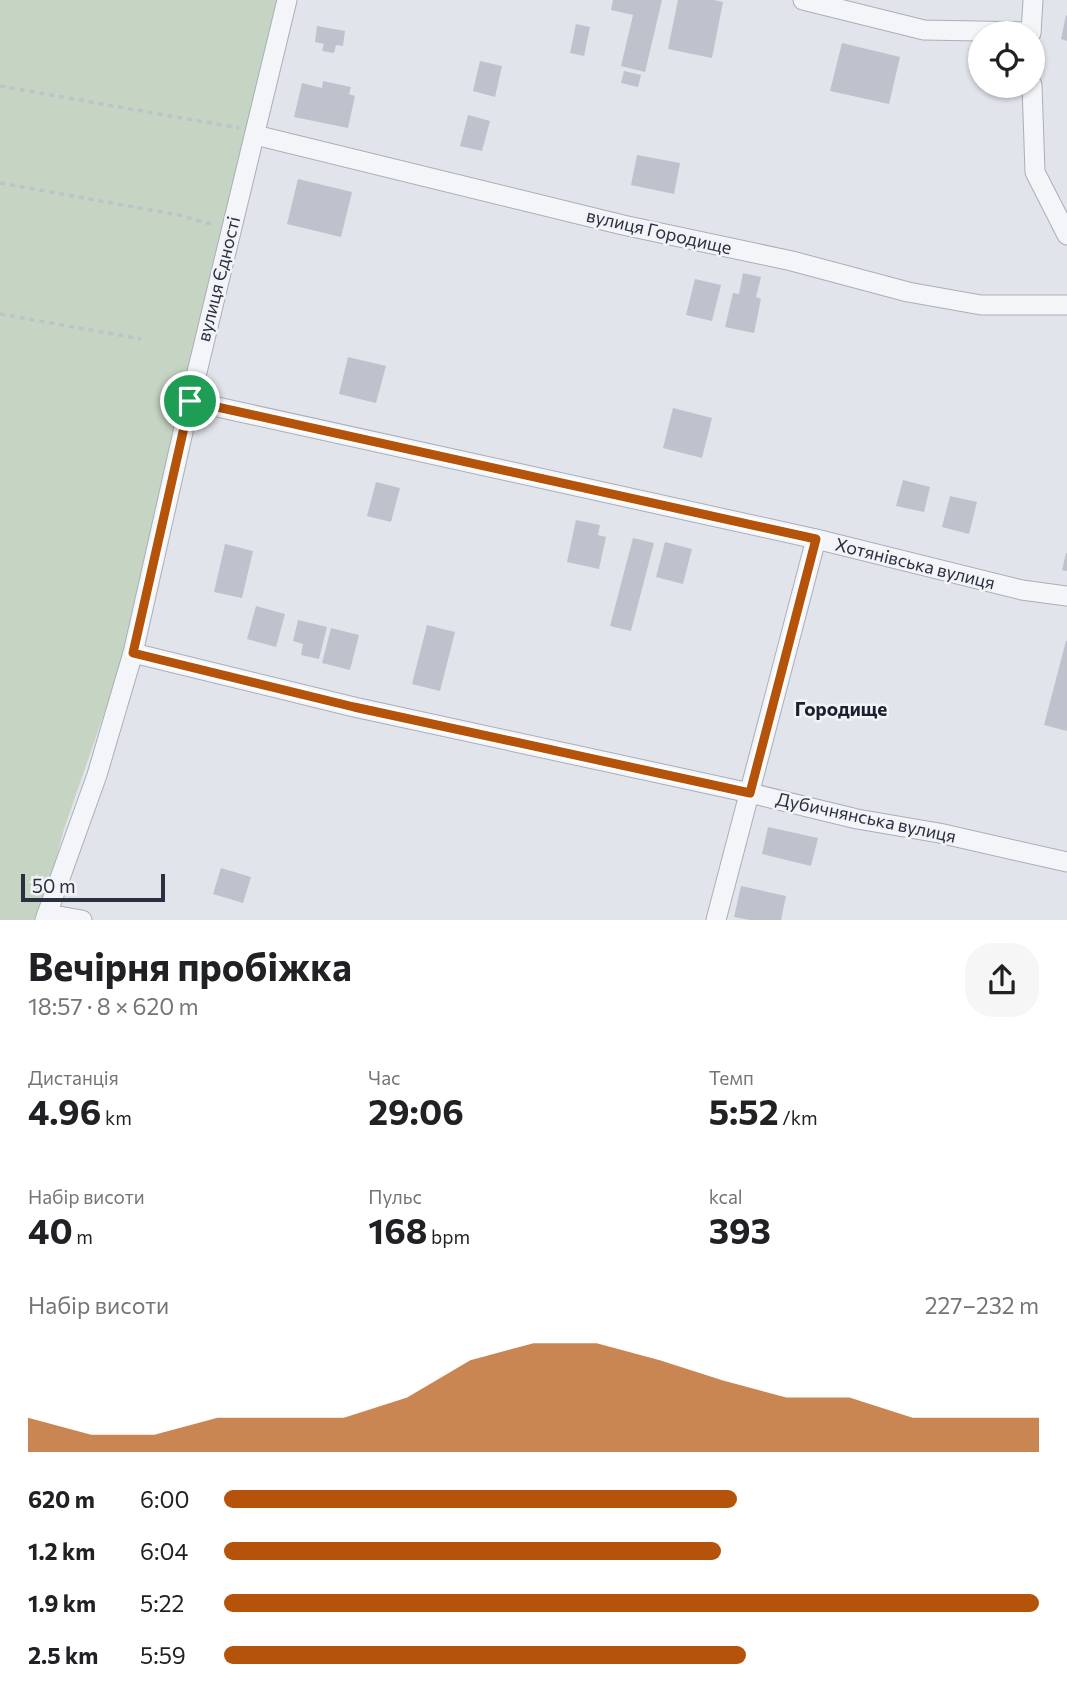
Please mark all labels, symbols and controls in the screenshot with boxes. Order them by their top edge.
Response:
map controls [968,21,1045,98]
button: locate [968,21,1045,98]
street label: вулиця Городище [584,204,734,258]
street label: вулиця Єдності [192,214,244,344]
pin [160,371,220,431]
icon: arrive [171,382,209,420]
street label: Хотянівська вулиця [833,533,997,594]
district label: Городище [795,697,887,720]
street label: Дубичнянська вулиця [774,787,958,847]
scale bar [21,871,164,903]
text: 50 m [32,874,76,897]
text: Вечірня пробіжка [28,942,352,989]
button: share [965,943,1039,1017]
text: 18:57 · 8 × 620 m [28,992,199,1020]
text: Дистанція [28,1066,119,1089]
text: Час [368,1066,400,1089]
text: Темп [709,1066,754,1089]
text: 4.96 [28,1089,101,1132]
text: 29:06 [368,1089,464,1132]
text: 5:52 [709,1089,779,1132]
text: km [101,1106,132,1129]
text: /km [779,1106,818,1129]
text: Набір висоти [28,1185,145,1208]
text: Пульс [368,1185,422,1208]
text: kcal [709,1185,743,1208]
text: 40 [28,1208,73,1251]
text: 168 [368,1208,427,1251]
text: 393 [709,1208,771,1251]
text: m [73,1225,93,1248]
text: bpm [427,1225,470,1248]
text: Набір висоти [28,1291,169,1319]
text: 227–232 m [925,1291,1039,1319]
text: 620 m [28,1485,95,1513]
text: 6:00 [140,1485,189,1513]
text: 1.2 km [28,1537,95,1565]
text: 6:04 [140,1537,188,1565]
text: 1.9 km [28,1589,96,1617]
text: 5:22 [140,1589,184,1617]
text: 2.5 km [28,1641,98,1669]
text: 5:59 [140,1641,186,1669]

